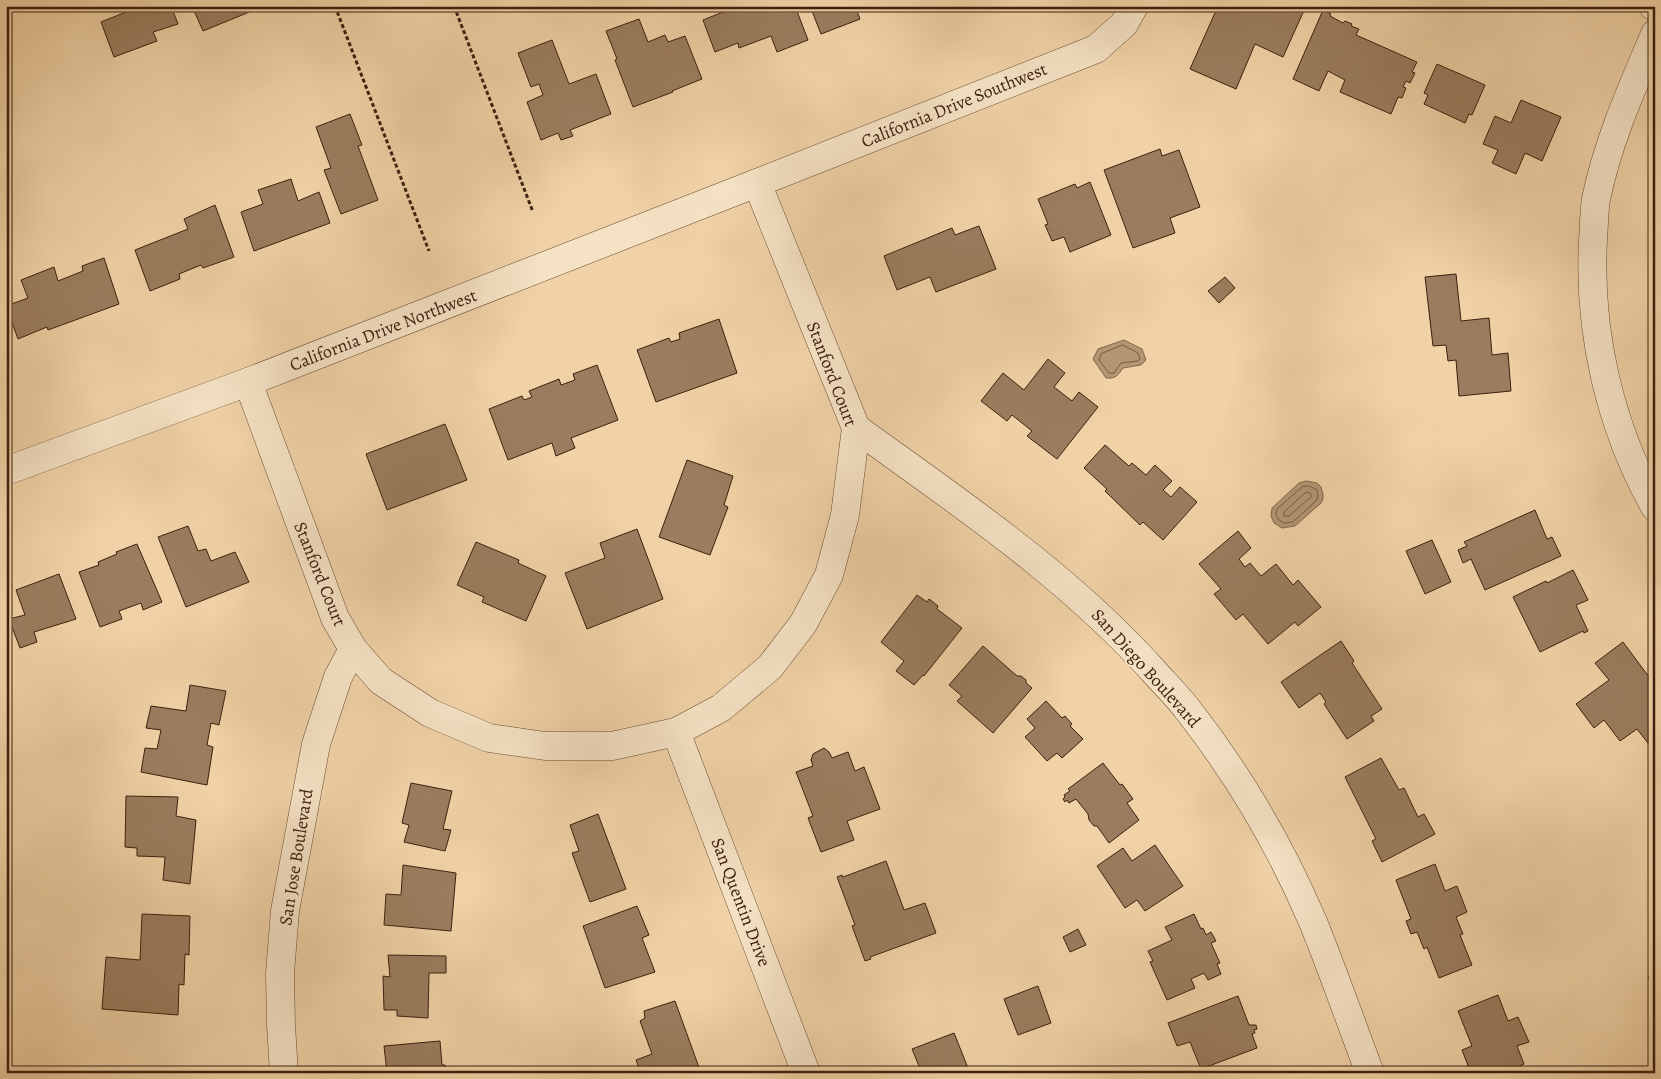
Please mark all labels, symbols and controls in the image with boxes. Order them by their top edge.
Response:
street label: California Drive Southwest [858,57,1050,153]
street label: California Drive Northwest [286,283,480,377]
street label: Stanford Court [801,318,863,430]
street label: Stanford Court [288,518,352,630]
street label: San Diego Boulevard [1086,603,1206,733]
street label: San Jose Boulevard [273,787,319,927]
street label: San Quentin Drive [705,834,777,970]

